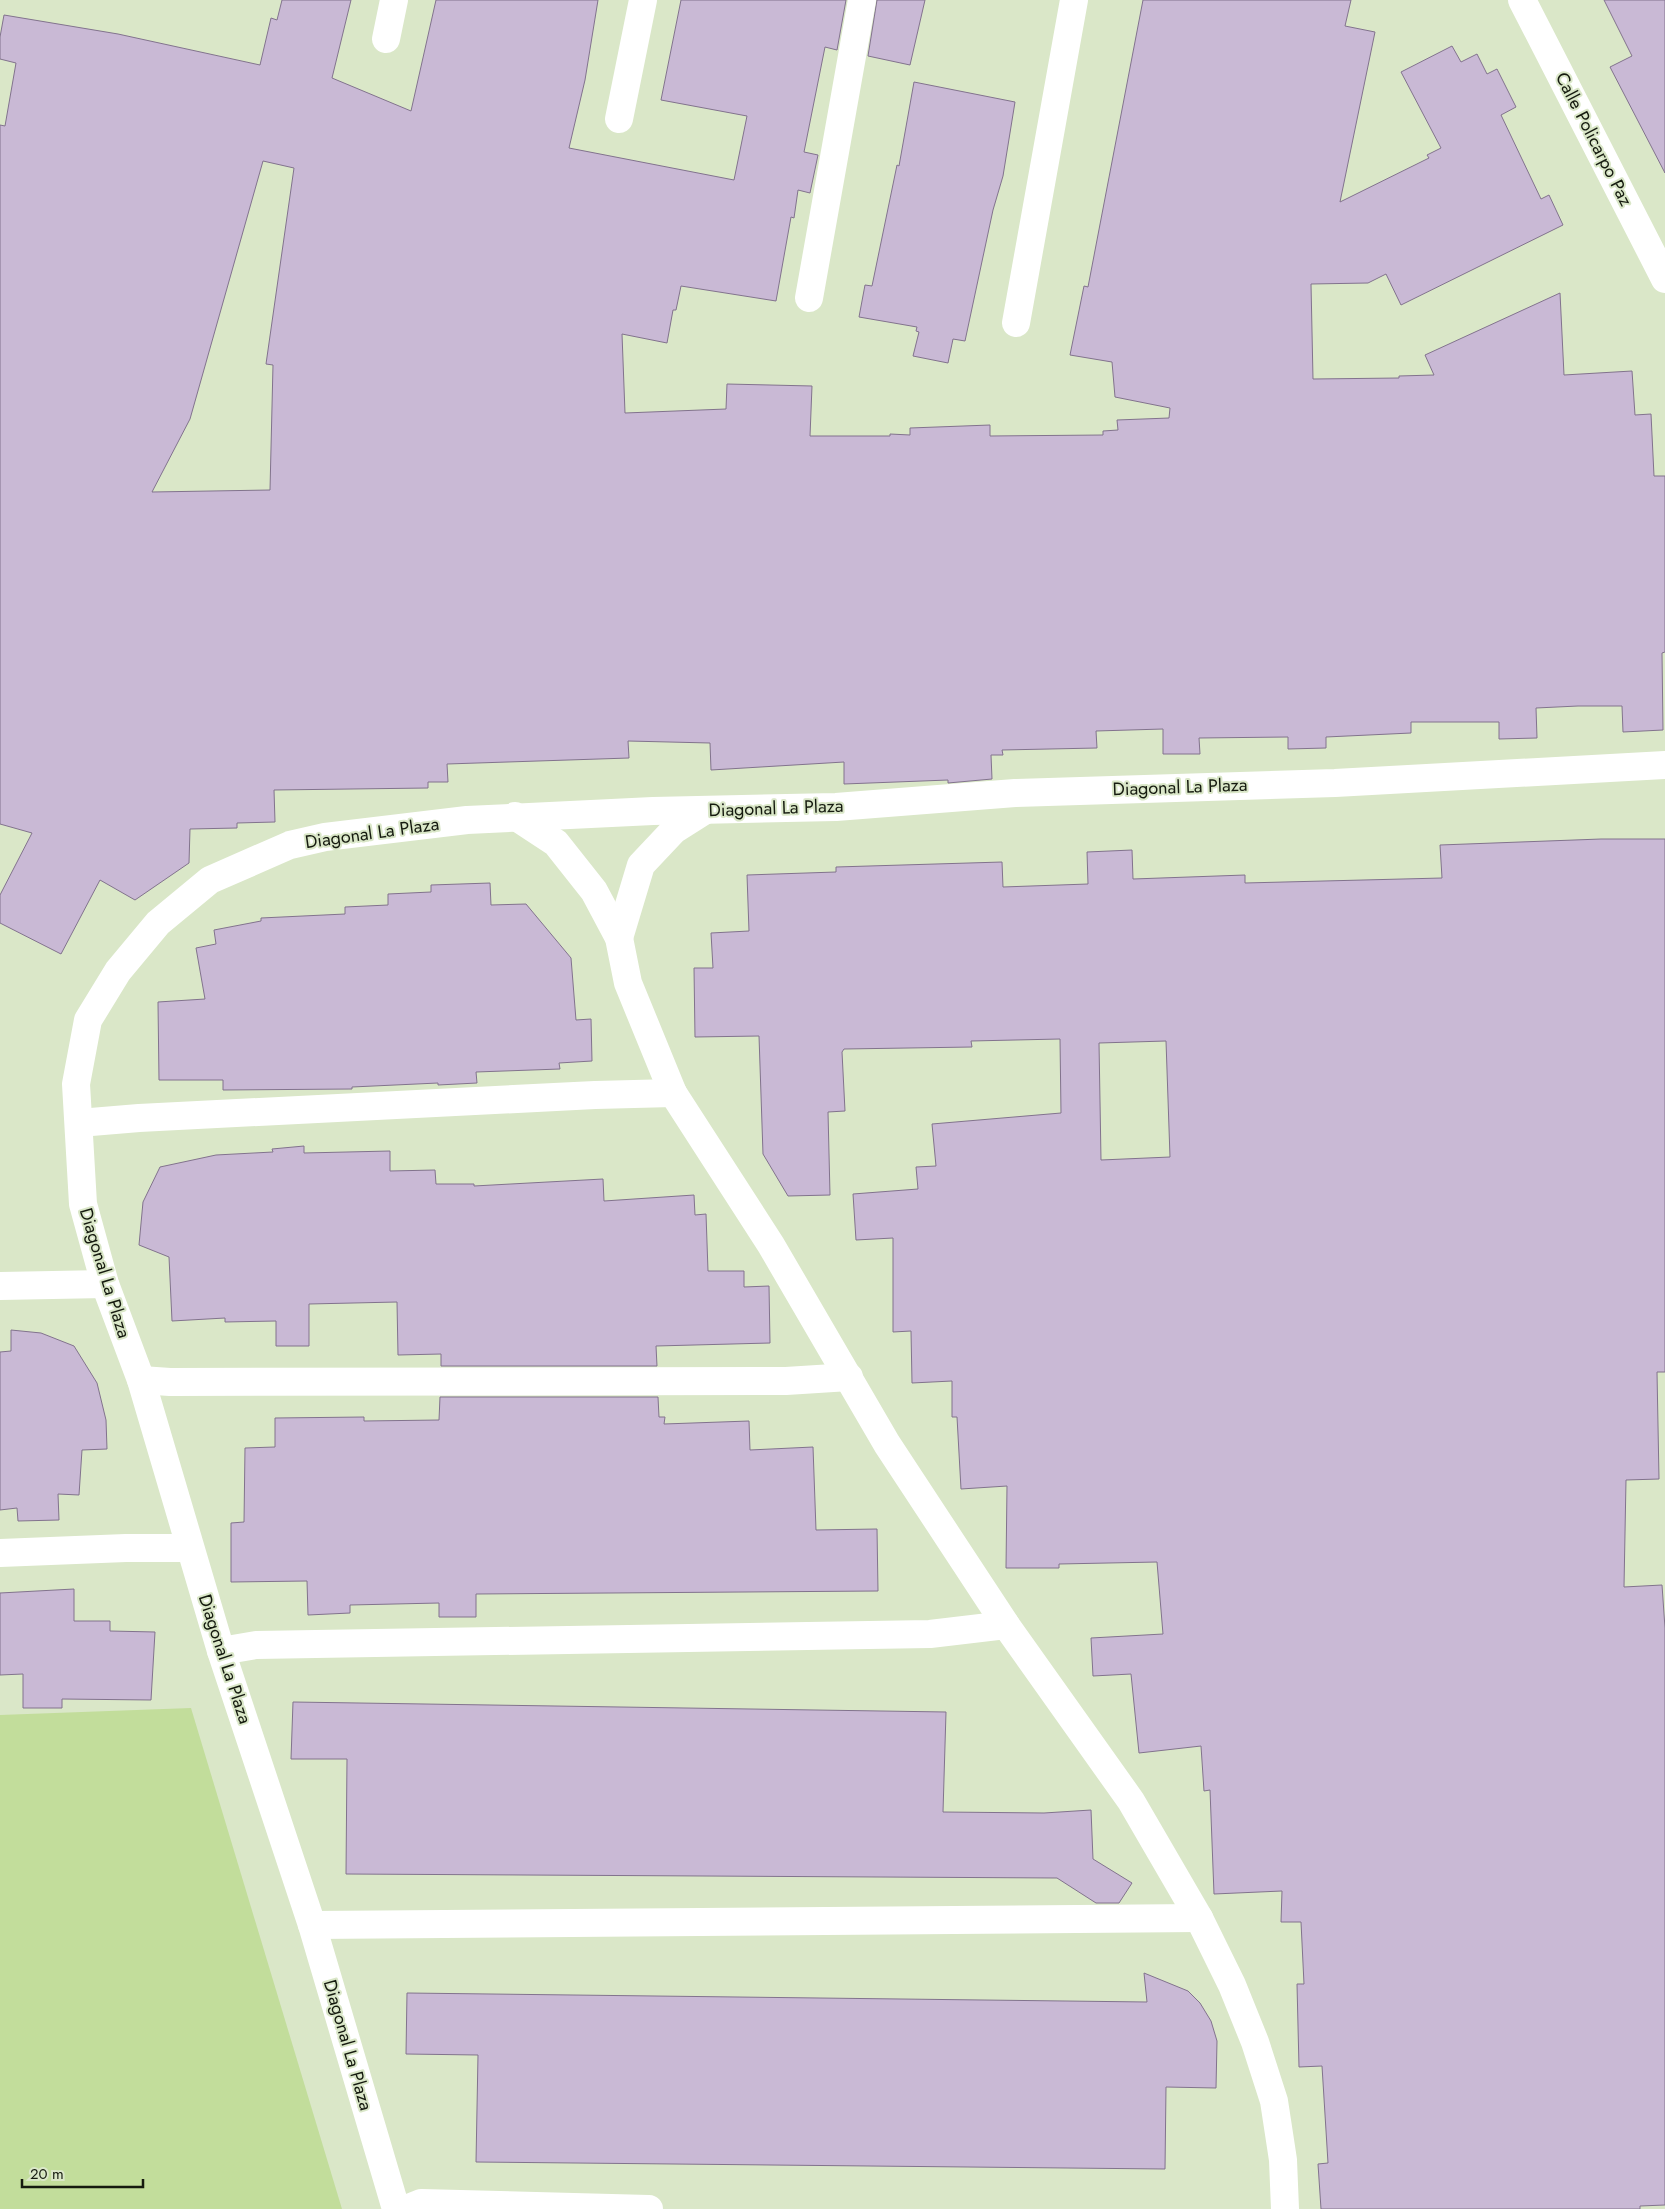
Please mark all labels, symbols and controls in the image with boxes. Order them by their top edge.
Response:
street label: Calle Policarpo Paz [1549,68,1639,211]
street label: Diagonal La Plaza [1112,772,1248,802]
street label: Diagonal La Plaza [708,793,844,823]
street label: Diagonal La Plaza [303,811,441,855]
street label: Diagonal La Plaza [73,1205,137,1341]
street label: Diagonal La Plaza [192,1591,258,1727]
street label: Diagonal La Plaza [317,1976,379,2114]
scale bar [22,2156,144,2188]
text: 20 m [30,2163,64,2185]

